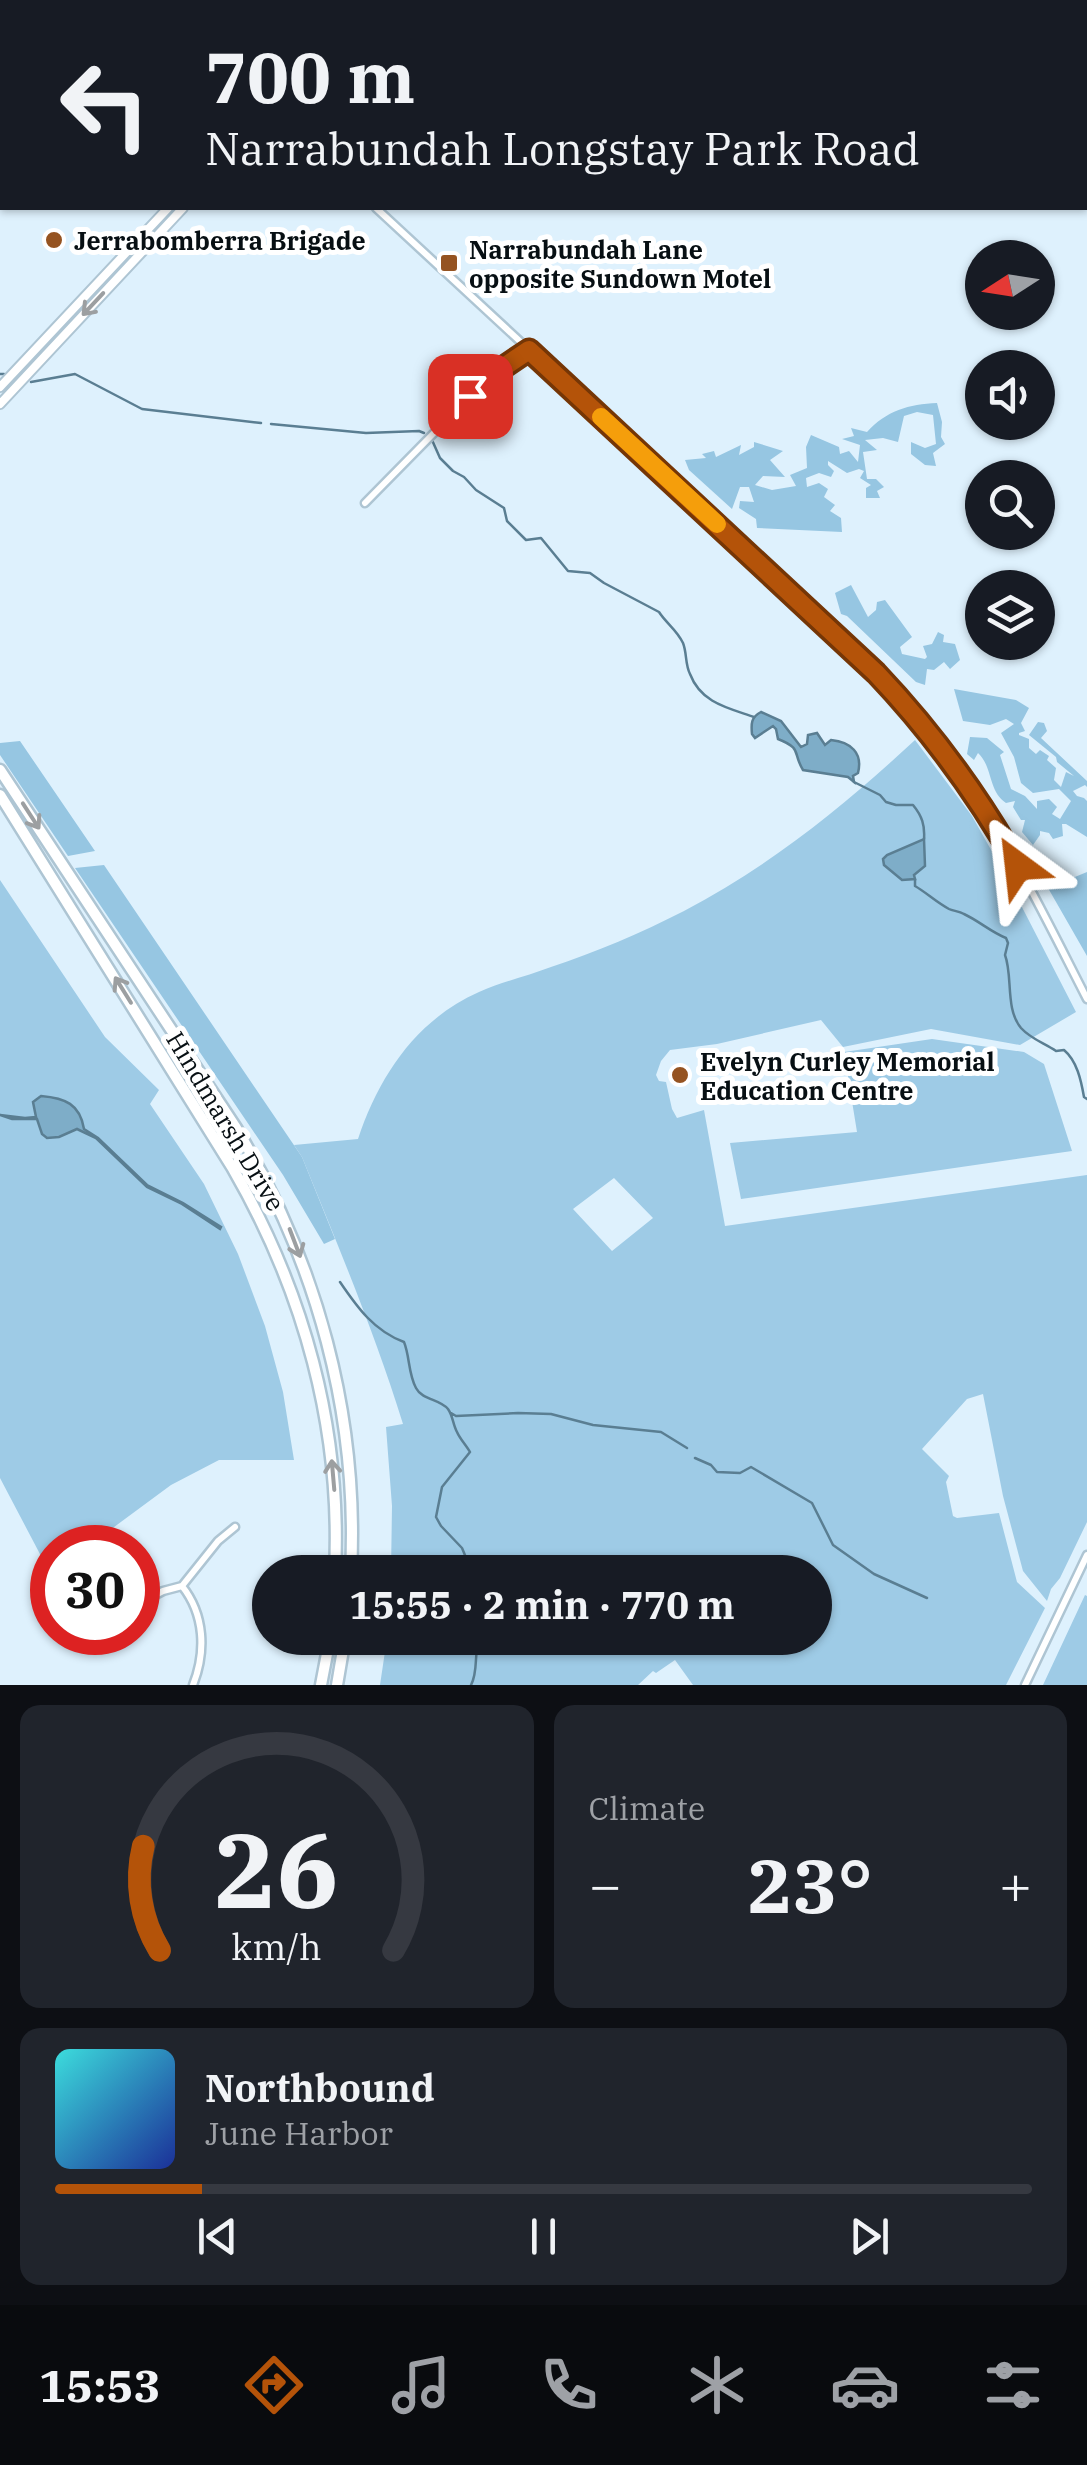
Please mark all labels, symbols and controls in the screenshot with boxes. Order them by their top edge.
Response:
text: 700 m [205,31,415,122]
icon: left [40,40,170,170]
text: Narrabundah Longstay Park Road [205,119,920,177]
place label: Jerrabomberra Brigade [74,224,366,257]
marker: Jerrabomberra Brigade [43,229,65,251]
place label: Narrabundah Lane opposite Sundown Motel [469,233,771,295]
north arrow [965,240,1055,330]
map controls [965,240,1055,660]
marker: Narrabundah Lane opposite Sundown Motel [438,252,460,274]
one-way arrow [81,292,105,316]
button: sound [965,350,1055,440]
pin [428,354,513,439]
icon: arrive [443,369,498,424]
button: search [965,460,1055,550]
button: layers [965,570,1055,660]
one-way arrow [20,801,41,830]
position arrow [966,814,1070,918]
one-way arrow [112,977,133,1005]
street label: Hindmarsh Drive [159,1025,293,1217]
place label: Evelyn Curley Memorial Education Centre [700,1045,995,1107]
marker: Evelyn Curley Memorial Education Centre [669,1064,691,1086]
one-way arrow [287,1227,305,1258]
one-way arrow [323,1460,342,1492]
speed limit sign: 30 [30,1525,160,1655]
text: 15:55 · 2 min · 770 m [349,1580,735,1629]
text: Climate [589,1787,705,1829]
text: 26 [214,1801,339,1937]
text: 23° [748,1836,873,1934]
text: − [589,1849,622,1920]
text: + [999,1849,1032,1920]
text: km/h [232,1923,322,1970]
text: Northbound [205,2063,435,2112]
text: June Harbor [205,2112,393,2154]
icon: previous [190,2209,245,2264]
icon: pause [516,2209,571,2264]
icon: next [842,2209,897,2264]
icon: directions [239,2350,309,2420]
icon: music [386,2350,456,2420]
icon: phone [534,2350,604,2420]
icon: climate [682,2350,752,2420]
icon: car [830,2350,900,2420]
icon: filters [978,2350,1048,2420]
text: 15:53 [39,2356,161,2414]

